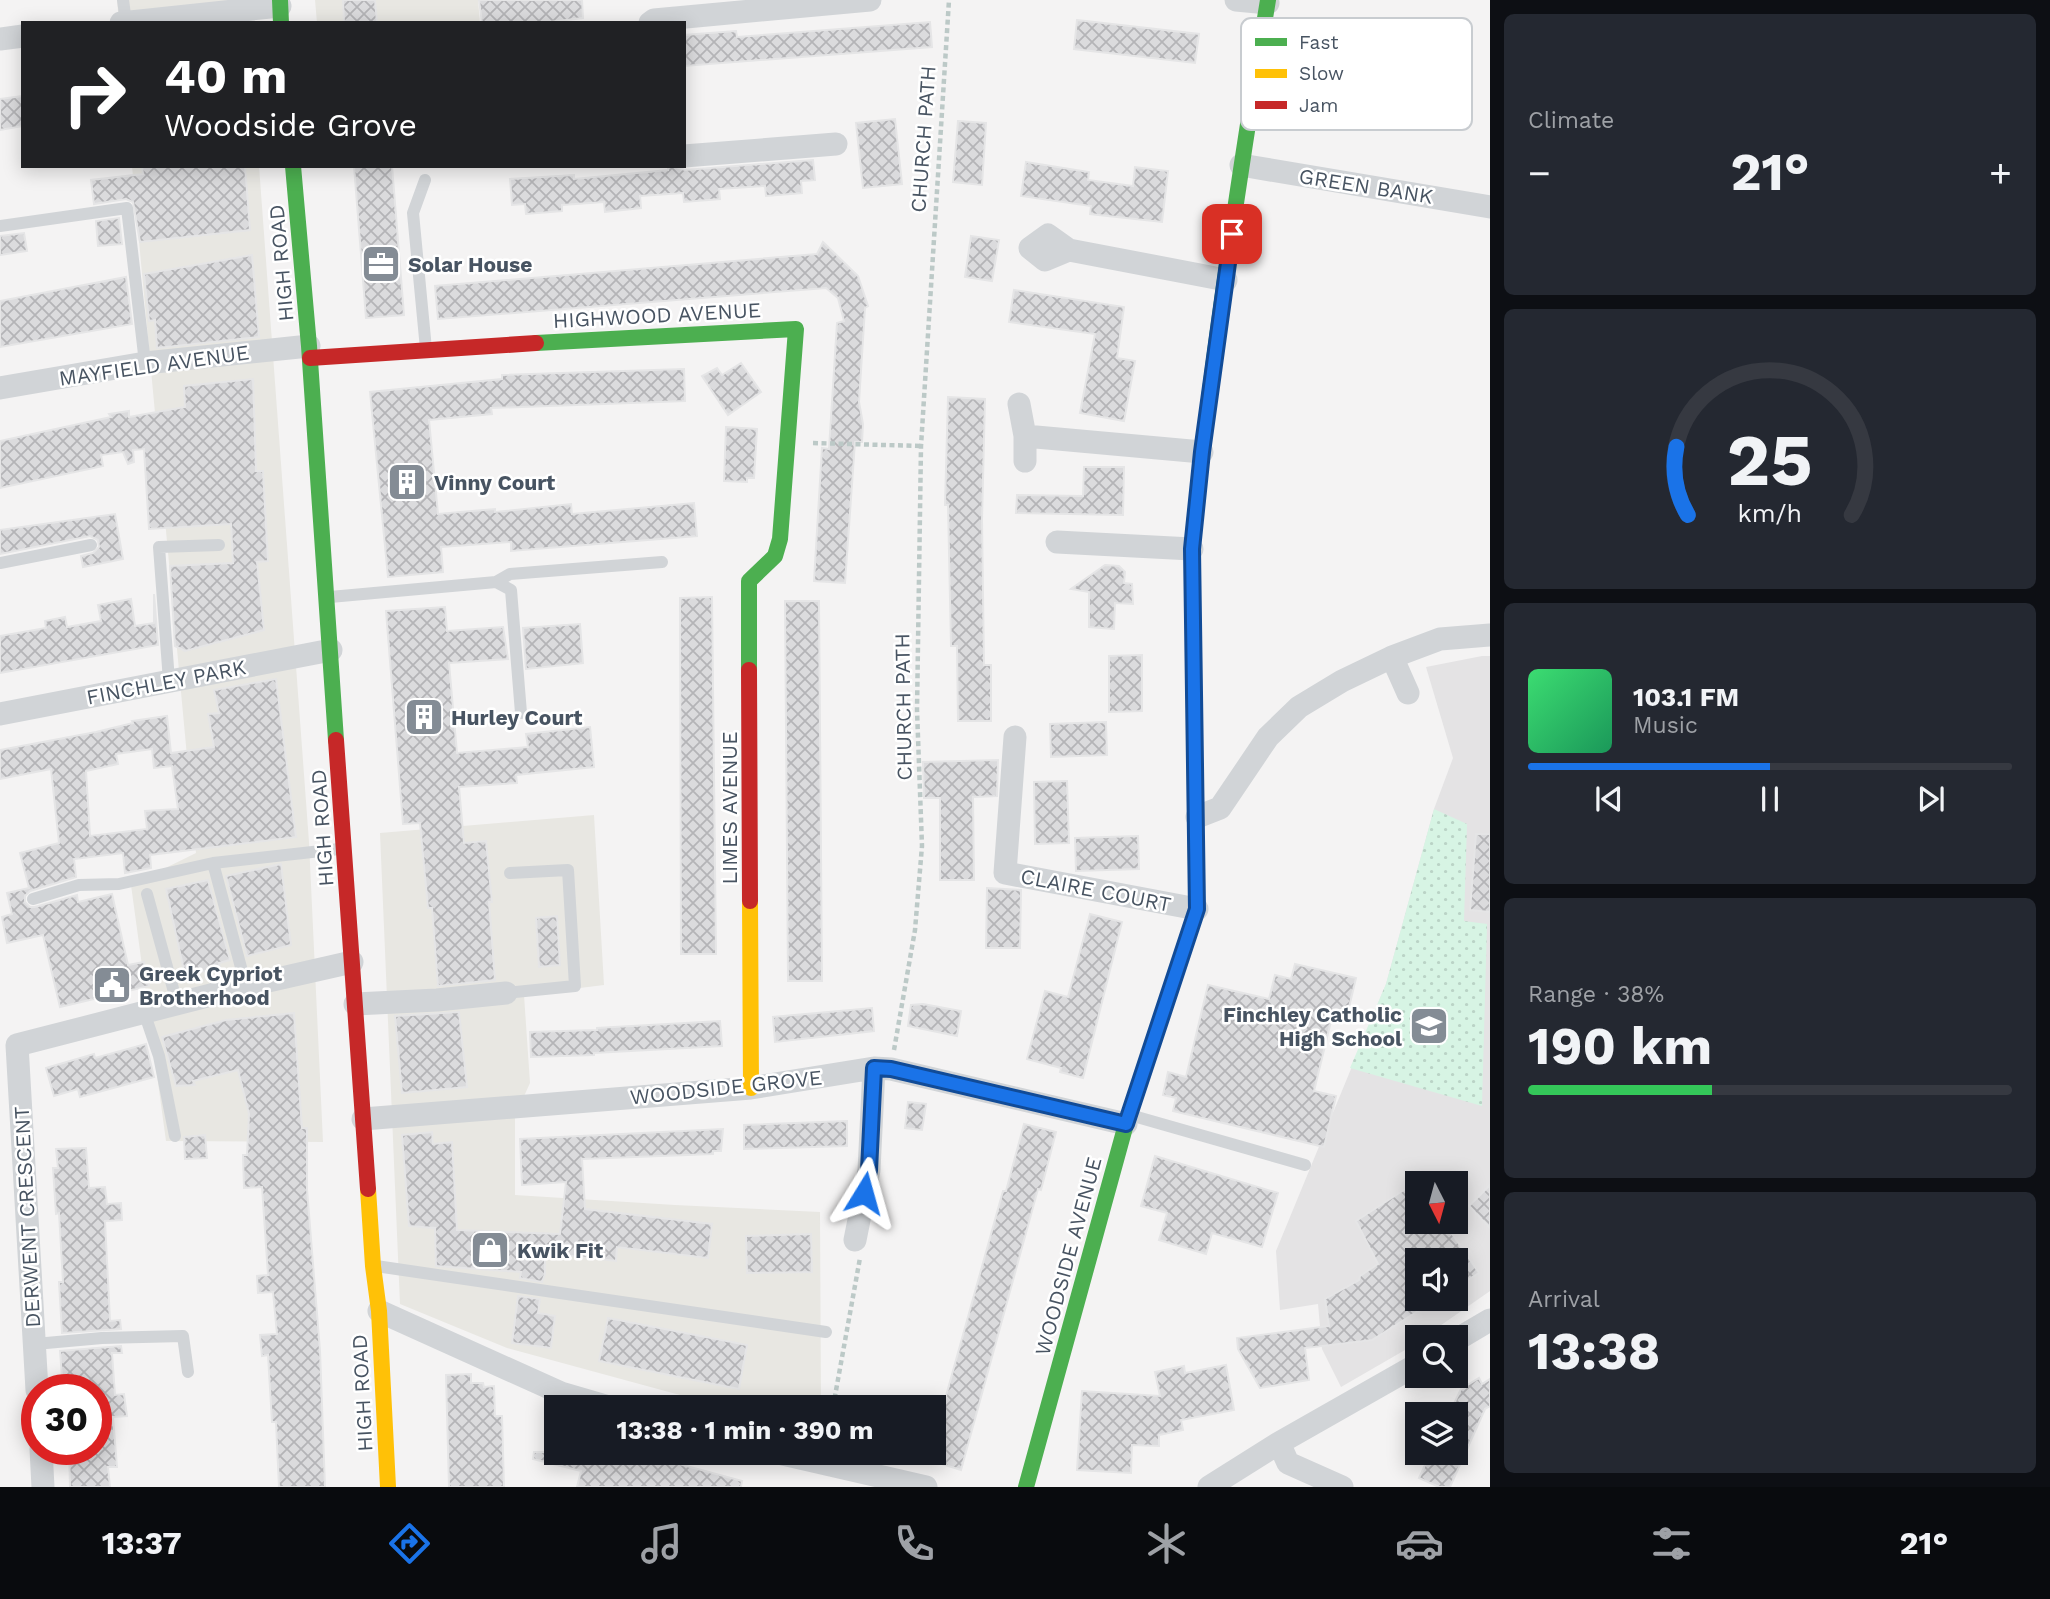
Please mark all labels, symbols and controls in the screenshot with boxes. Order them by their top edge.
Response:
legend [1241,18,1472,130]
text: Fast [1299,31,1338,54]
text: 40 m [164,47,287,105]
icon: right [49,49,140,140]
text: Slow [1299,62,1344,85]
street label: CHURCH PATH [905,65,941,213]
text: Jam [1299,94,1338,117]
text: Woodside Grove [164,106,417,144]
text: Climate [1528,107,1614,134]
text: 21° [1730,142,1810,203]
text: − [1528,151,1551,195]
text: + [1989,151,2012,195]
street label: GREEN BANK [1297,163,1435,209]
street label: HIGH ROAD [263,203,299,323]
pin [1202,204,1262,264]
icon: arrive [1213,215,1251,253]
office icon: Solar House [360,243,402,285]
place label: Solar House [408,252,532,277]
street label: HIGHWOOD AVENUE [552,297,762,333]
street label: MAYFIELD AVENUE [57,339,251,391]
text: 25 [1727,417,1813,503]
building icon: Vinny Court [386,461,428,503]
place label: Vinny Court [434,470,555,495]
text: km/h [1738,499,1802,528]
street label: CHURCH PATH [889,633,917,781]
street label: FINCHLEY PARK [84,654,248,710]
text: 103.1 FM [1633,682,1739,712]
building icon: Hurley Court [403,696,445,738]
place label: Hurley Court [451,705,582,730]
text: Music [1633,712,1698,739]
street label: LIMES AVENUE [717,731,742,885]
street label: HIGH ROAD [305,769,339,887]
icon: previous [1590,780,1628,818]
icon: pause [1751,780,1789,818]
icon: next [1912,780,1950,818]
street label: CLAIRE COURT [1019,863,1174,917]
place label: Greek Cypriot Brotherhood [139,961,282,1010]
public building icon: Greek Cypriot Brotherhood [91,964,133,1006]
text: Range · 38% [1528,981,1664,1008]
place label: Finchley Catholic High School [1223,1002,1402,1051]
school or university icon: Finchley Catholic High School [1408,1005,1450,1047]
text: 190 km [1528,1016,1712,1077]
street label: WOODSIDE GROVE [629,1064,823,1110]
street label: DERWENT CRESCENT [9,1105,45,1328]
street label: WOODSIDE AVENUE [1029,1154,1107,1358]
position arrow [827,1156,901,1230]
north arrow [1405,1171,1468,1234]
map controls [1405,1171,1468,1465]
shop icon: Kwik Fit [469,1229,511,1271]
place label: Kwik Fit [517,1238,603,1263]
button: sound [1405,1248,1468,1311]
text: Arrival [1528,1286,1600,1313]
text: 13:38 [1528,1321,1660,1382]
button: search [1405,1325,1468,1388]
street label: HIGH ROAD [346,1334,378,1452]
speed limit sign: 30 [21,1374,112,1465]
button: layers [1405,1402,1468,1465]
text: 13:38 · 1 min · 390 m [617,1415,873,1445]
icon: directions [385,1519,434,1568]
icon: music [637,1519,686,1568]
icon: phone [890,1519,939,1568]
icon: climate [1142,1519,1191,1568]
icon: car [1395,1519,1444,1568]
icon: filters [1647,1519,1696,1568]
text: 13:37 [102,1524,182,1562]
text: 21° [1900,1524,1948,1562]

